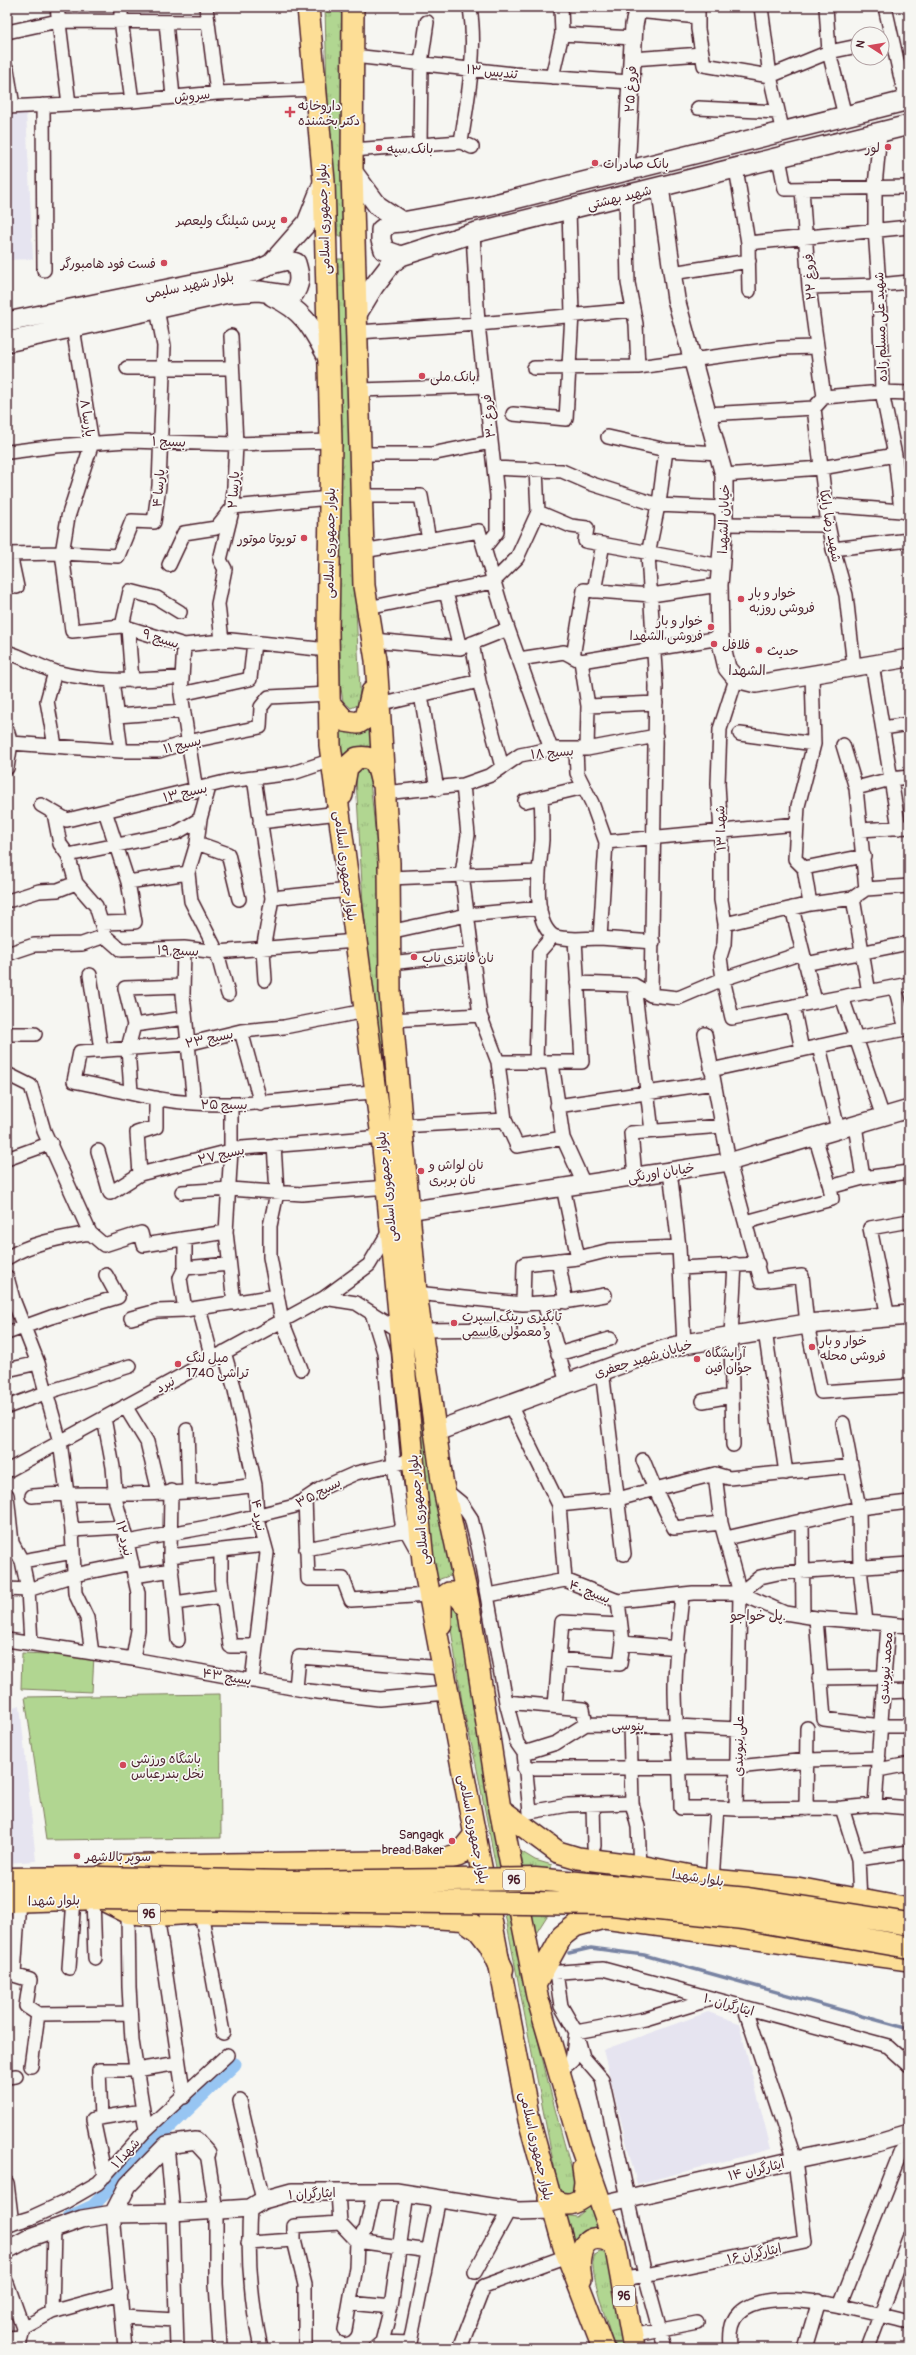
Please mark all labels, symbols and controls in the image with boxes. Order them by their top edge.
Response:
north arrow [850,26,890,66]
text: N [854,38,868,49]
street label: تندیس ۱۳ [465,61,519,83]
street label: فروغ ۲۵ [622,65,641,113]
street label: سروش [173,86,211,107]
place label: داروخانه دکتر بخشنده [298,98,360,129]
marker: داروخانه دکتر بخشنده [285,107,295,117]
place label: لور [865,140,880,156]
place label: بانک سپه [387,141,433,157]
marker: لور [883,142,893,152]
marker: بانک سپه [374,143,384,153]
place label: بانک صادرات [603,156,669,172]
marker: بانک صادرات [590,158,600,168]
street label: بلوار جمهوری اسلامی [314,163,335,275]
street label: شهید بهشتی [585,182,653,215]
place label: پرس شیلنگ ولیعصر [175,213,276,229]
marker: پرس شیلنگ ولیعصر [279,215,289,225]
street label: فروغ ۲۲ [800,253,821,301]
place label: فست فود هامبورگر [60,256,156,272]
marker: فست فود هامبورگر [159,258,169,268]
street label: بلوار شهید سلیمی [143,269,236,304]
street label: شهید علی مسلم زاده [871,272,893,382]
place label: بانک ملی [430,369,476,386]
marker: بانک ملی [417,371,427,381]
street label: فروغ ۳۰ [479,393,500,439]
street label: پارسا ۸ [76,398,98,438]
street label: بسیج ۱ [152,433,186,452]
street label: پارسا ۴ [149,468,169,508]
street label: پارسا ۲ [225,471,243,509]
street label: خیابان الشهدا [715,484,733,554]
street label: بلوار جمهوری اسلامی [321,487,340,599]
street label: شهید رضا رایکا [816,489,844,564]
place label: تویوتا موتور [237,531,296,547]
marker: تویوتا موتور [299,533,309,543]
place label: خوار و بار فروشی روزبه [748,585,815,617]
marker: خوار و بار فروشی روزبه [736,594,746,604]
place label: خوار و بار فروشی الشهدا [629,613,703,645]
marker: خوار و بار فروشی الشهدا [706,622,716,632]
street label: بسیج ۹ [140,626,181,653]
place label: فلافل [722,637,750,653]
marker: فلافل [709,639,719,649]
place label: حدیث [767,643,799,659]
marker: حدیث [754,645,764,655]
district label: الشهدا [728,662,766,679]
street label: بسیج ۱۱ [162,733,203,758]
street label: بسیج ۱۸ [530,743,574,764]
street label: بسیج ۱۳ [162,780,209,807]
street label: شهدا ۱۳ [712,805,730,851]
street label: بلوار جمهوری اسلامی [329,810,360,922]
street label: بسیج ۱۹ [157,942,199,961]
place label: نان فانتزی ناب [422,950,494,966]
marker: نان فانتزی ناب [409,952,419,962]
street label: بسیج ۲۳ [184,1026,235,1053]
street label: بسیج ۲۵ [200,1097,248,1114]
street label: بلوار جمهوری اسلامی [373,1131,402,1243]
street label: بسیج ۲۷ [196,1142,246,1169]
place label: نان لواش و نان بربری [428,1157,484,1188]
street label: خیابان اورنگی [627,1160,696,1187]
marker: نان لواش و نان بربری [416,1166,426,1176]
place label: تابگیری رینگ اسپرت و معمولی قاسمی [462,1309,562,1341]
marker: تابگیری رینگ اسپرت و معمولی قاسمی [449,1318,459,1328]
place label: خوار و بار فروشی محله [819,1333,886,1365]
street label: خیابان شهید جعفری [592,1336,694,1382]
marker: خوار و بار فروشی محله [807,1342,817,1352]
place label: آرایشگاه جوان فین [705,1345,752,1376]
place label: میل لنگ تراشی 1740 [186,1350,249,1382]
marker: آرایشگاه جوان فین [692,1354,702,1364]
marker: میل لنگ تراشی 1740 [173,1359,183,1369]
street label: نبرد [153,1373,178,1397]
street label: بلوار جمهوری اسلامی [405,1454,434,1566]
street label: بسیج ۳۵ [293,1474,344,1512]
street label: نبرد ۴ [248,1498,268,1532]
street label: نبرد ۱۲ [112,1519,136,1558]
street label: بسیج ۴۰ [566,1577,613,1608]
district label: پل خواجو. [729,1607,786,1625]
street label: محمد نبوبندی [875,1631,896,1705]
street label: بسیج ۴۳ [201,1665,253,1690]
street label: علی نبوبندی [730,1715,749,1777]
street label: بنوسی [612,1718,644,1735]
place label: باشگاه ورزشی نخل بندرعباس [131,1751,204,1782]
marker: باشگاه ورزشی نخل بندرعباس [118,1760,128,1770]
street label: بلوار جمهوری اسلامی [454,1773,491,1885]
place label: Sangagk bread Baker [382,1827,445,1858]
marker: Sangagk bread Baker [447,1836,457,1846]
place label: سوپر بالاشهر [84,1849,151,1865]
marker: سوپر بالاشهر [72,1851,82,1861]
street label: بلوار شهدا [671,1866,725,1890]
road number: 96 [503,1870,525,1890]
street label: بلوار شهدا [28,1893,80,1909]
road number: 96 [138,1904,160,1924]
street label: ایثارگران ۱۰ [702,1990,756,2020]
street label: بلوار جمهوری اسلامی [515,2090,556,2202]
street label: شهدا ۱ [108,2135,143,2172]
street label: ایثارگران ۱۴ [726,2156,786,2184]
street label: ایثارگران ۱ [288,2185,336,2203]
street label: ایثارگران ۱۶ [725,2240,783,2268]
road number: 96 [613,2286,635,2306]

